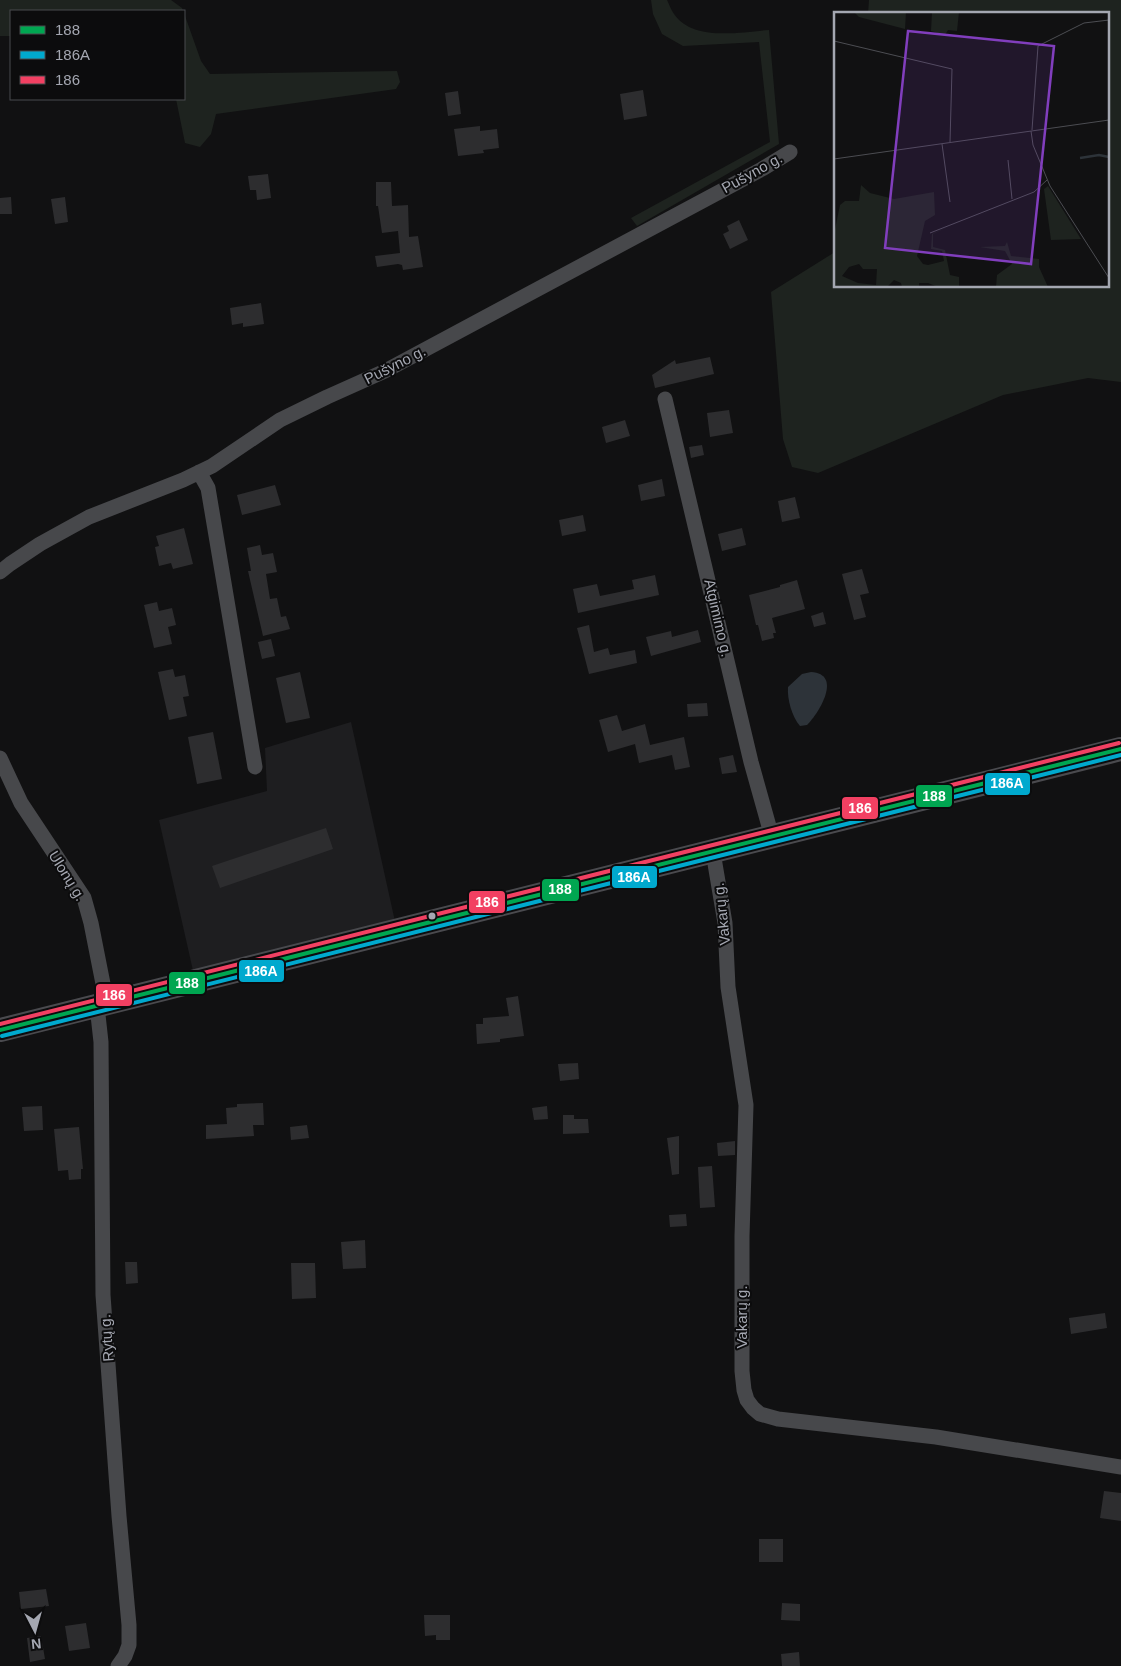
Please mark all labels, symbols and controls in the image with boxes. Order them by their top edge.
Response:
legend [10,10,185,100]
inset map [834,12,1108,288]
text: 188 [55,21,80,38]
text: 186A [55,46,90,63]
text: 186 [55,71,80,88]
street label: Pušyno g. [718,149,785,196]
street label: Pušyno g. [361,342,428,387]
street label: Atgimimo g. [701,577,736,658]
line badge: 186A [984,772,1031,796]
text: 186A [990,775,1024,791]
line badge: 188 [915,784,953,808]
text: 188 [922,788,946,804]
line badge: 186 [841,796,879,820]
text: 186 [848,800,872,816]
street label: Ulonų g. [45,848,89,904]
line badge: 186A [611,865,658,889]
text: 186A [617,869,651,885]
line badge: 188 [541,878,580,902]
text: 188 [548,881,572,897]
street label: Vakarų g. [710,882,733,946]
line badge: 186 [468,890,506,914]
text: 186 [475,894,499,910]
unlabelled marker [427,911,437,921]
line badge: 186A [238,959,285,983]
text: 186A [244,963,278,979]
line badge: 188 [168,971,206,995]
text: 188 [175,975,199,991]
line badge: 186 [95,983,133,1007]
text: 186 [102,987,126,1003]
street label: Vakarų g. [733,1285,750,1349]
street label: Rytų g. [96,1314,117,1362]
north arrow [10,1606,60,1656]
text: N [30,1635,42,1652]

